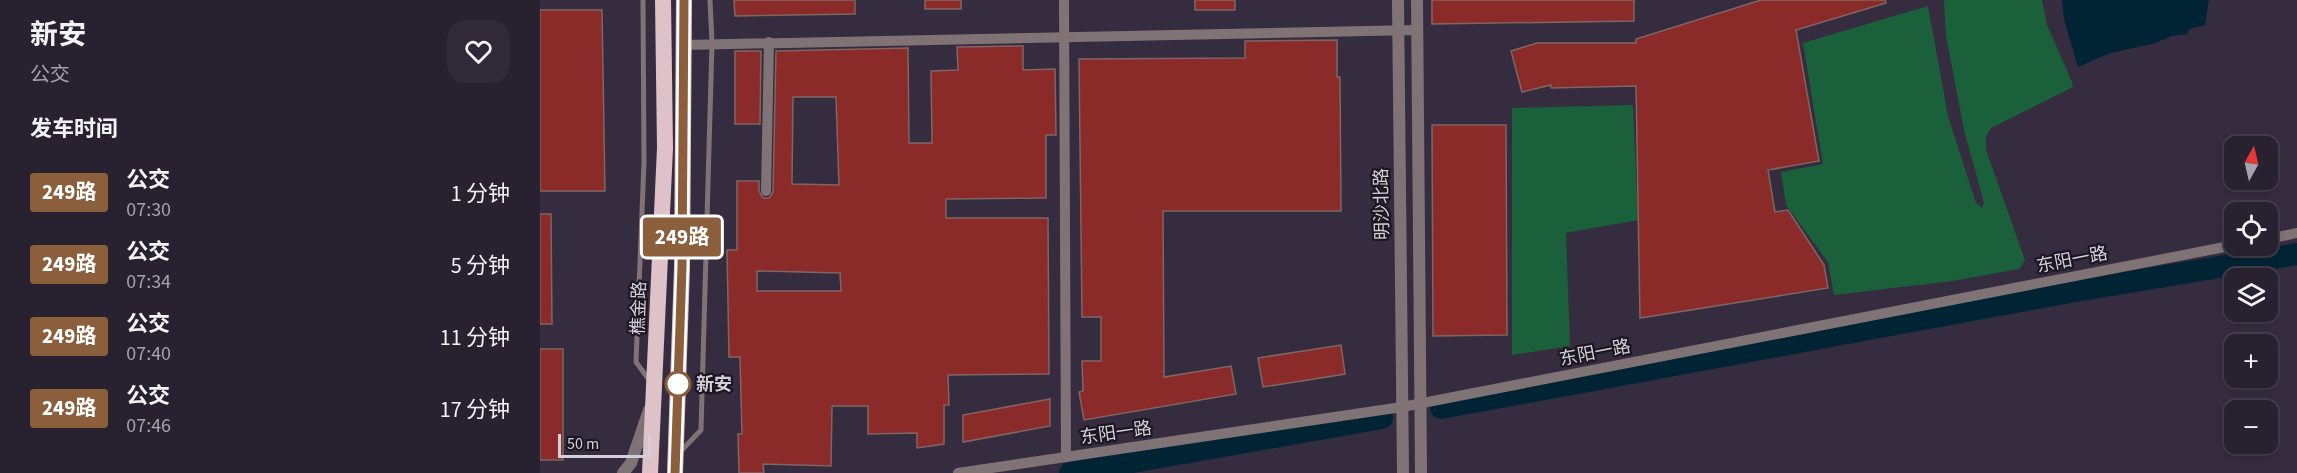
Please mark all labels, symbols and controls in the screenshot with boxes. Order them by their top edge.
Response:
text: 新安 [30,15,86,55]
button: heart [447,20,510,83]
text: 公交 [30,61,70,89]
text: 发车时间 [30,113,118,145]
north arrow [2224,136,2278,190]
map controls [2224,136,2278,454]
text: 公交 [126,164,170,196]
street label: 明沙北路 [1369,168,1395,240]
text: 249路 [42,177,96,207]
text: 1 分钟 [451,178,510,210]
text: 07:30 [126,196,171,224]
button: locate [2224,202,2278,256]
line badge: 249路 [640,218,724,256]
text: 249路 [655,222,709,252]
text: 公交 [126,236,170,268]
street label: 东阳一路 [2034,241,2110,279]
text: 249路 [42,249,96,279]
text: 5 分钟 [451,250,510,282]
text: 07:34 [126,268,171,296]
button: layers [2224,268,2278,322]
street label: 樵金路 [626,281,652,335]
text: 公交 [126,308,170,340]
text: 249路 [42,321,96,351]
text: 11 分钟 [440,322,510,354]
street label: 东阳一路 [1557,334,1633,372]
button: + [2224,334,2278,388]
text: 07:40 [126,340,171,368]
marker: 新安 [665,371,691,397]
place label: 新安 [696,372,732,397]
text: 公交 [126,380,170,412]
text: 249路 [42,393,96,423]
text: 17 分钟 [440,394,510,426]
button: − [2224,400,2278,454]
text: 07:46 [126,412,171,440]
street label: 东阳一路 [1079,416,1153,450]
scale bar [558,431,651,458]
text: 50 m [567,433,599,455]

